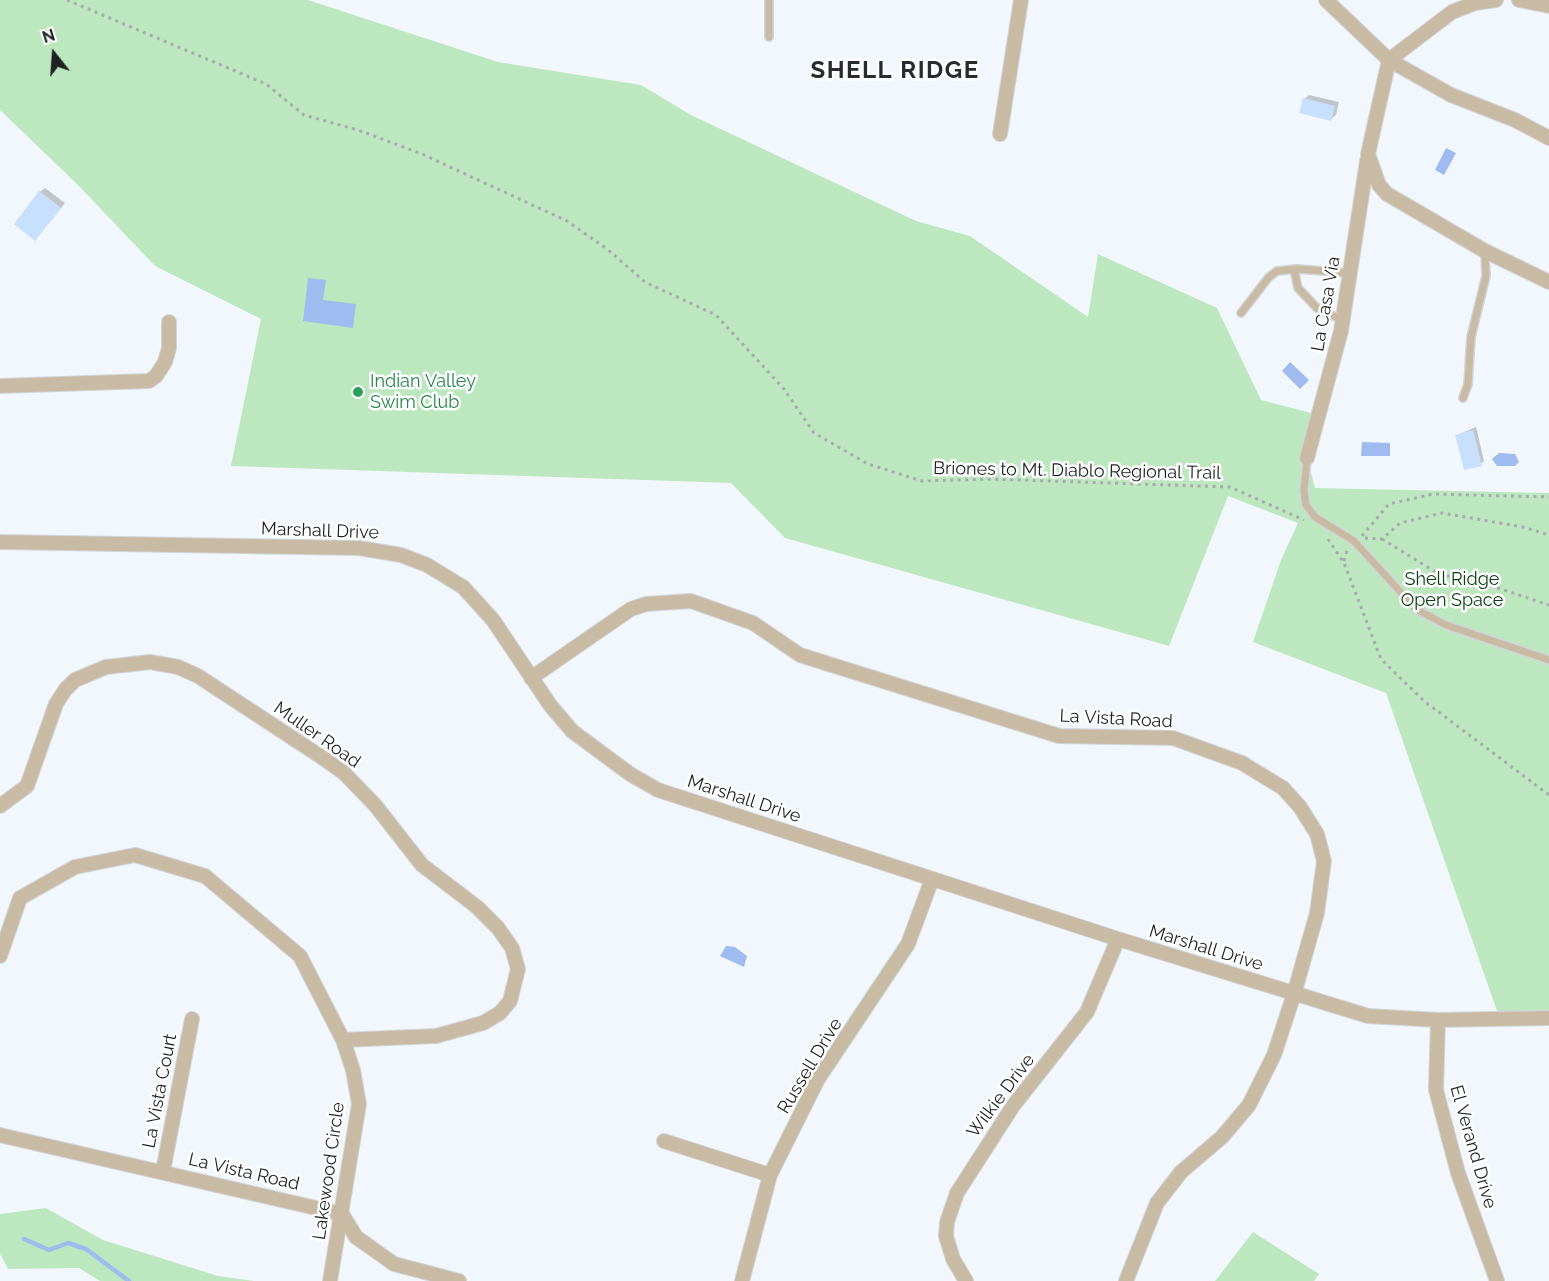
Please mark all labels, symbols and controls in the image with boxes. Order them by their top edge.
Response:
north arrow [24,24,84,84]
text: N [40,25,57,47]
district label: SHELL RIDGE [810,57,980,85]
street label: La Casa Via [1307,255,1345,353]
place label: Indian Valley Swim Club [370,371,476,413]
marker: Indian Valley Swim Club [351,385,365,399]
street label: Briones to Mt. Diablo Regional Trail [933,458,1221,484]
street label: Marshall Drive [261,518,379,544]
park label: Shell Ridge Open Space [1401,569,1503,612]
street label: Muller Road [269,697,365,773]
street label: La Vista Road [1059,705,1173,733]
street label: Marshall Drive [684,770,804,828]
street label: Marshall Drive [1146,920,1266,976]
street label: Russell Drive [773,1014,847,1118]
street label: La Vista Court [138,1032,182,1150]
street label: Wilkie Drive [963,1050,1039,1142]
street label: El Verand Drive [1445,1083,1501,1211]
street label: Lakewood Circle [309,1101,349,1241]
street label: La Vista Road [186,1149,302,1195]

